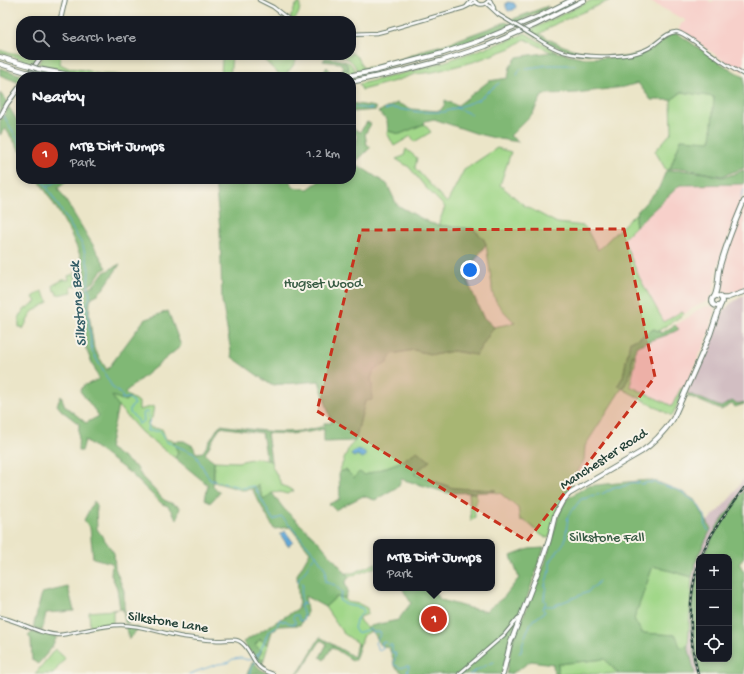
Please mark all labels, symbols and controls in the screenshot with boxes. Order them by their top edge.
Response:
search box [16,16,356,60]
icon: search [30,27,52,49]
text: Search here [62,29,136,47]
text: Nearby [32,88,85,108]
text: MTB Dirt Jumps [70,138,164,156]
text: 1 [42,147,48,162]
text: 1.2 km [306,147,340,162]
text: Park [70,156,95,171]
water label: Silkstone Beck [66,259,92,347]
your location [460,260,480,280]
park label: Hugset Wood [284,276,364,293]
street label: Manchester Road [557,425,652,495]
park label: Silkstone Fall [569,530,645,547]
popup [373,539,495,591]
text: MTB Dirt Jumps [387,549,481,567]
map controls [696,554,732,662]
button: + [696,554,732,590]
text: Park [387,567,412,582]
button: − [696,590,732,626]
pin: 1 [421,604,447,634]
street label: Silkstone Lane [127,608,210,638]
button: locate [696,626,732,662]

